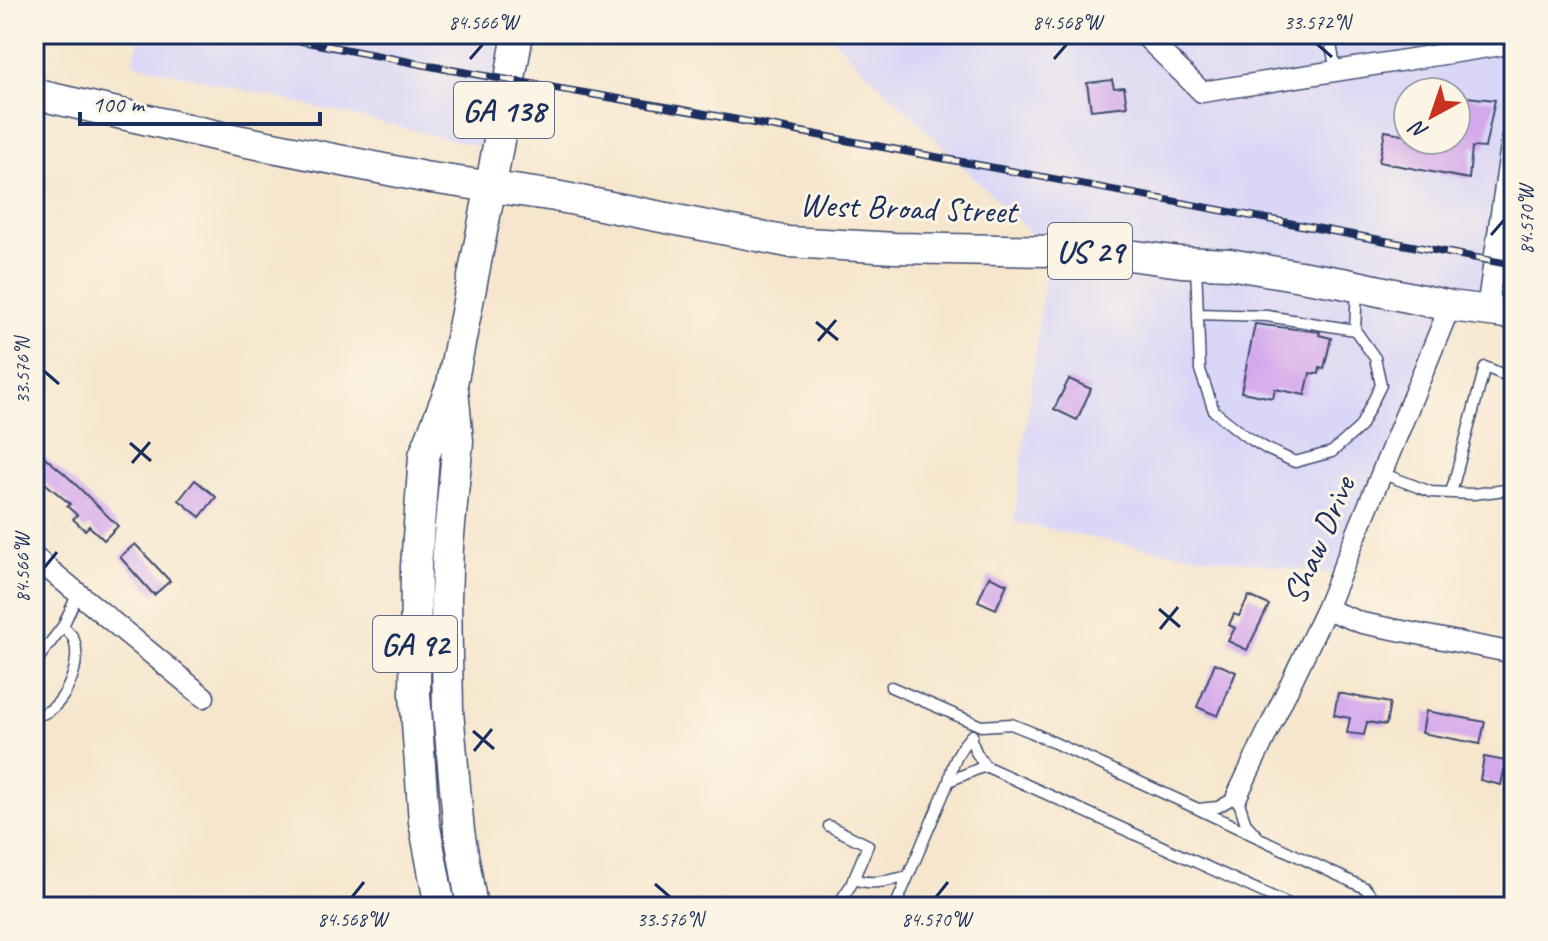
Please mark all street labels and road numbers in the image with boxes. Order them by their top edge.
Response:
road number: GA 138 [454,82,554,138]
street label: West Broad Street [799,182,1021,233]
road number: US 29 [1048,223,1132,279]
street label: Shaw Drive [1272,468,1365,610]
road number: GA 92 [373,616,457,672]

